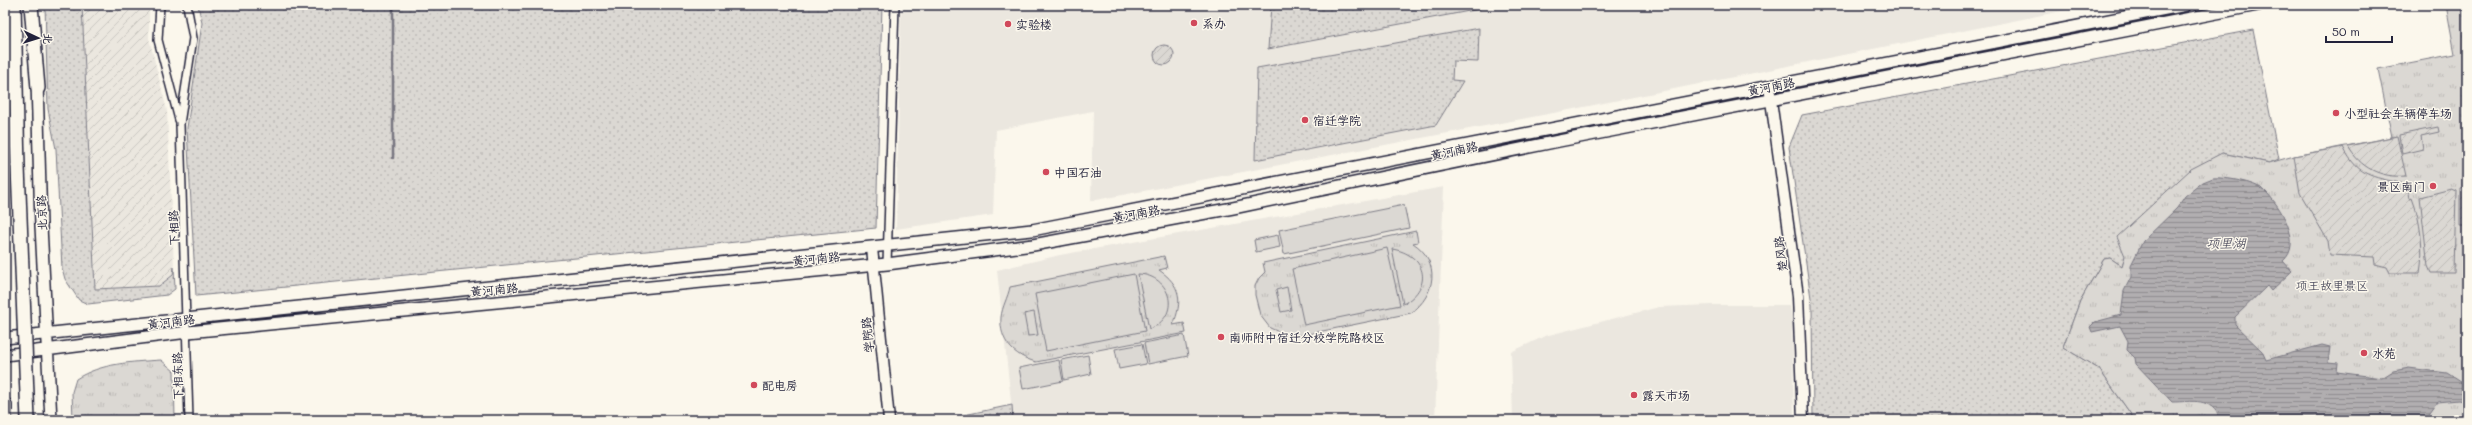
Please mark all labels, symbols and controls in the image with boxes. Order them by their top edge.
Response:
place label: 系办 [1202,15,1226,31]
place label: 实验楼 [1016,16,1052,32]
north arrow [18,18,58,58]
marker: 系办 [1189,18,1199,28]
scale bar [2326,18,2392,44]
marker: 实验楼 [1003,19,1013,29]
text: 50 m [2332,23,2360,39]
text: 北 [41,33,56,45]
street label: 黄河南路 [1746,74,1796,98]
place label: 小型社会车辆停车场 [2344,105,2452,121]
marker: 小型社会车辆停车场 [2331,108,2341,118]
place label: 宿迁学院 [1313,112,1361,128]
marker: 宿迁学院 [1300,115,1310,125]
street label: 黄河南路 [1429,137,1479,163]
place label: 中国石油 [1054,164,1102,180]
marker: 中国石油 [1041,167,1051,177]
place label: 景区南门 [2377,178,2425,194]
marker: 景区南门 [2428,181,2438,191]
street label: 北京路 [32,195,50,231]
street label: 黄河南路 [1111,201,1161,225]
street label: 下相路 [164,210,182,246]
water label: 项里湖 [2206,234,2247,251]
street label: 楚风路 [1770,235,1790,273]
street label: 黄河南路 [791,248,841,268]
park label: 项王故里景区 [2296,277,2368,293]
street label: 黄河南路 [469,279,519,299]
street label: 黄河南路 [146,310,196,332]
street label: 学院路 [857,316,877,354]
place label: 南师附中宿迁分校学院路校区 [1229,329,1385,345]
marker: 南师附中宿迁分校学院路校区 [1216,332,1226,342]
place label: 水苑 [2372,345,2396,361]
marker: 水苑 [2359,348,2369,358]
street label: 下相东路 [169,352,185,400]
place label: 配电房 [762,377,798,393]
marker: 配电房 [749,380,759,390]
place label: 露天市场 [1642,387,1690,403]
marker: 露天市场 [1629,390,1639,400]

